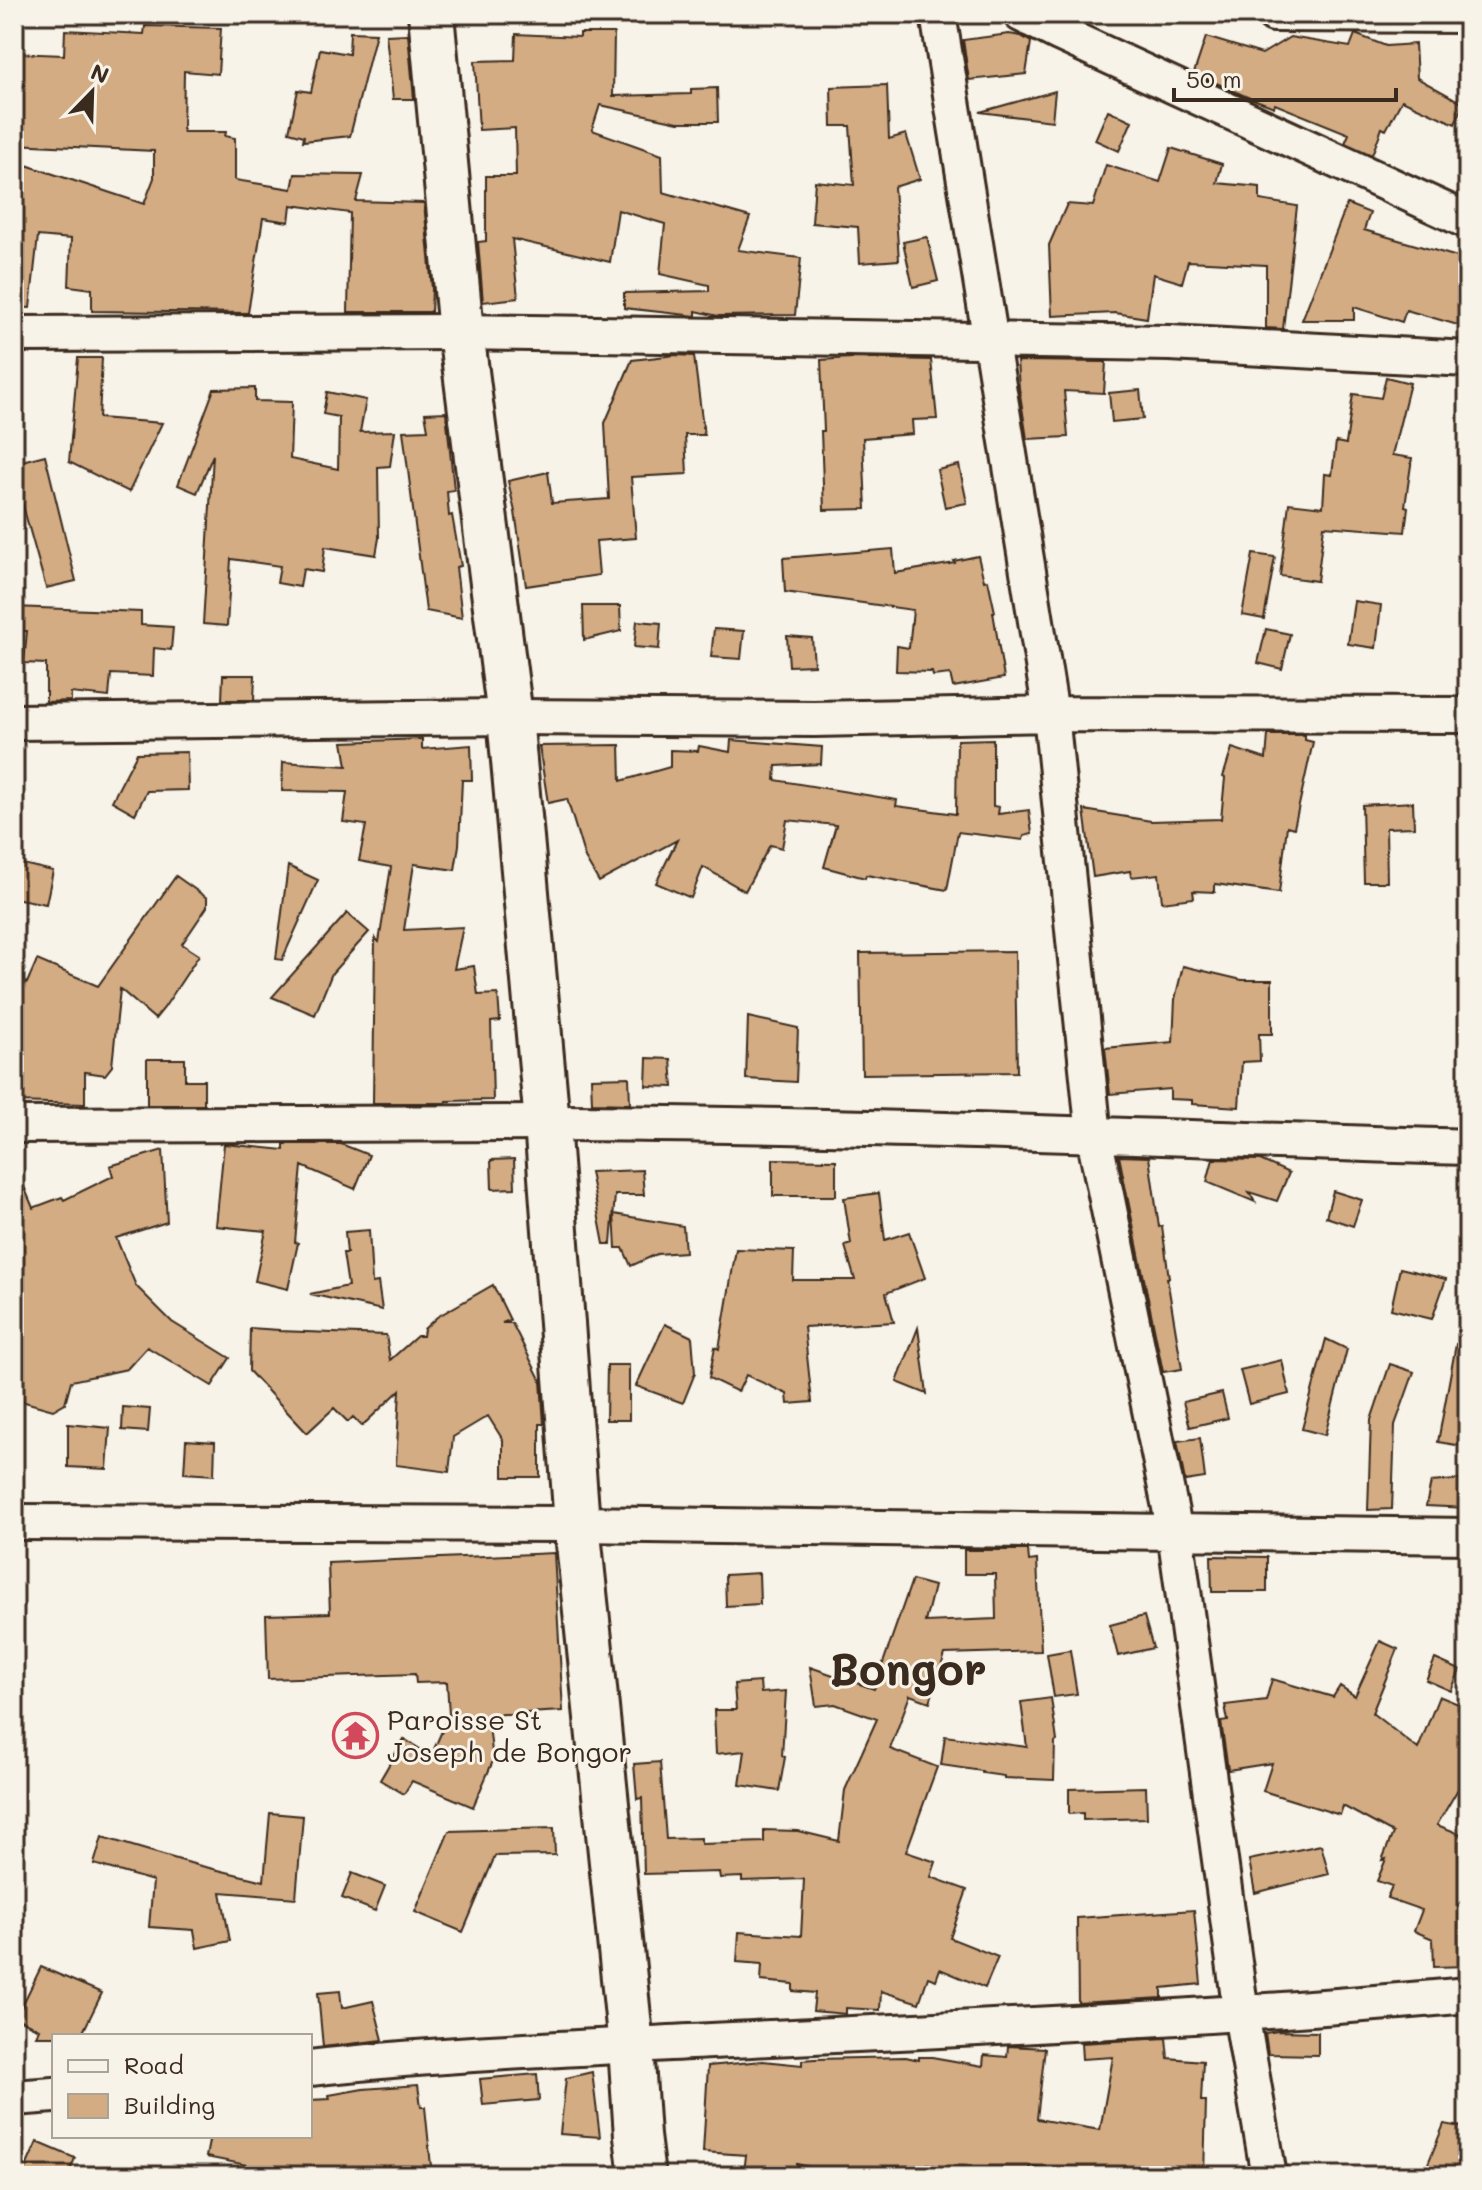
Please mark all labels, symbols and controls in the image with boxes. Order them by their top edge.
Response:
north arrow [52,52,132,132]
scale bar [1174,52,1396,102]
text: N [87,57,113,90]
text: 50 m [1186,63,1242,94]
district label: Bongor [829,1639,987,1697]
place label: Paroisse St Joseph de Bongor [387,1701,632,1769]
temple icon: Paroisse St Joseph de Bongor [332,1712,380,1760]
legend [52,2034,312,2138]
text: Road [124,2049,184,2080]
text: Building [124,2089,215,2120]

